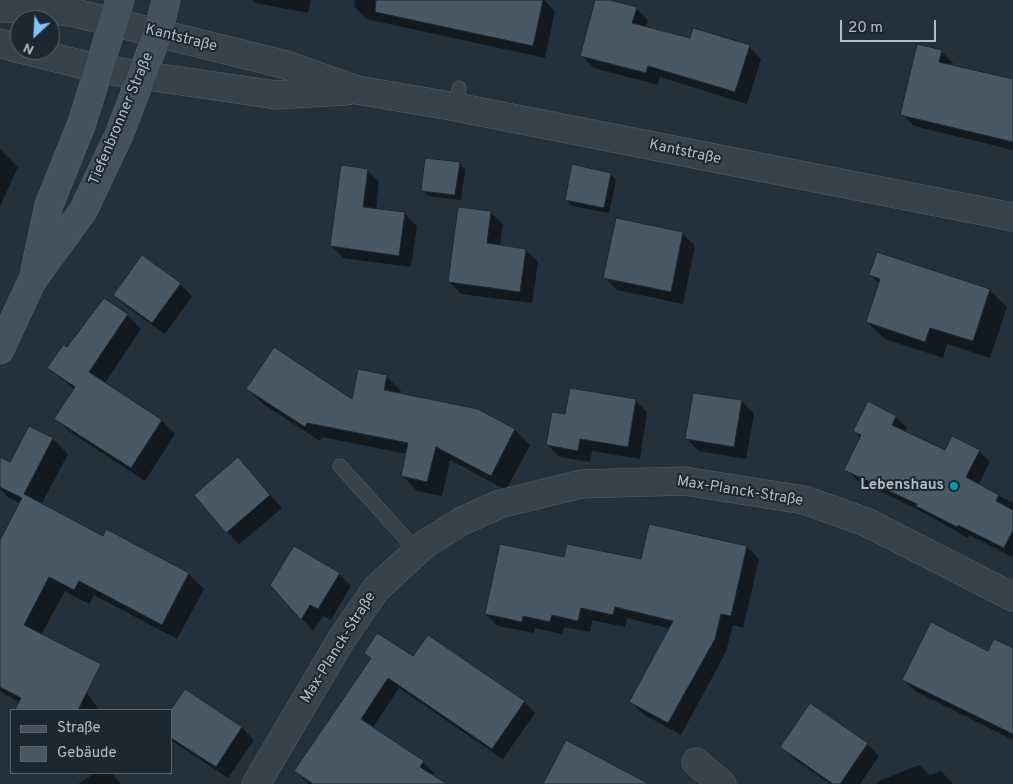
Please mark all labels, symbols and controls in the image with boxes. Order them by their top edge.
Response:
north arrow [10,10,60,60]
scale bar [843,10,939,42]
text: 20 m [848,19,883,38]
street label: Kantstraße [143,21,219,57]
text: N [21,38,37,58]
street label: Tiefenbronner Straße [86,50,158,188]
street label: Kantstraße [647,137,723,169]
street label: Max-Planck-Straße [676,473,804,511]
place label: Lebenshaus [860,477,944,495]
marker: Lebenshaus [948,480,960,492]
street label: Max-Planck-Straße [298,589,380,707]
legend [10,709,172,774]
text: Straße [57,719,101,738]
text: Gebäude [57,744,117,763]

